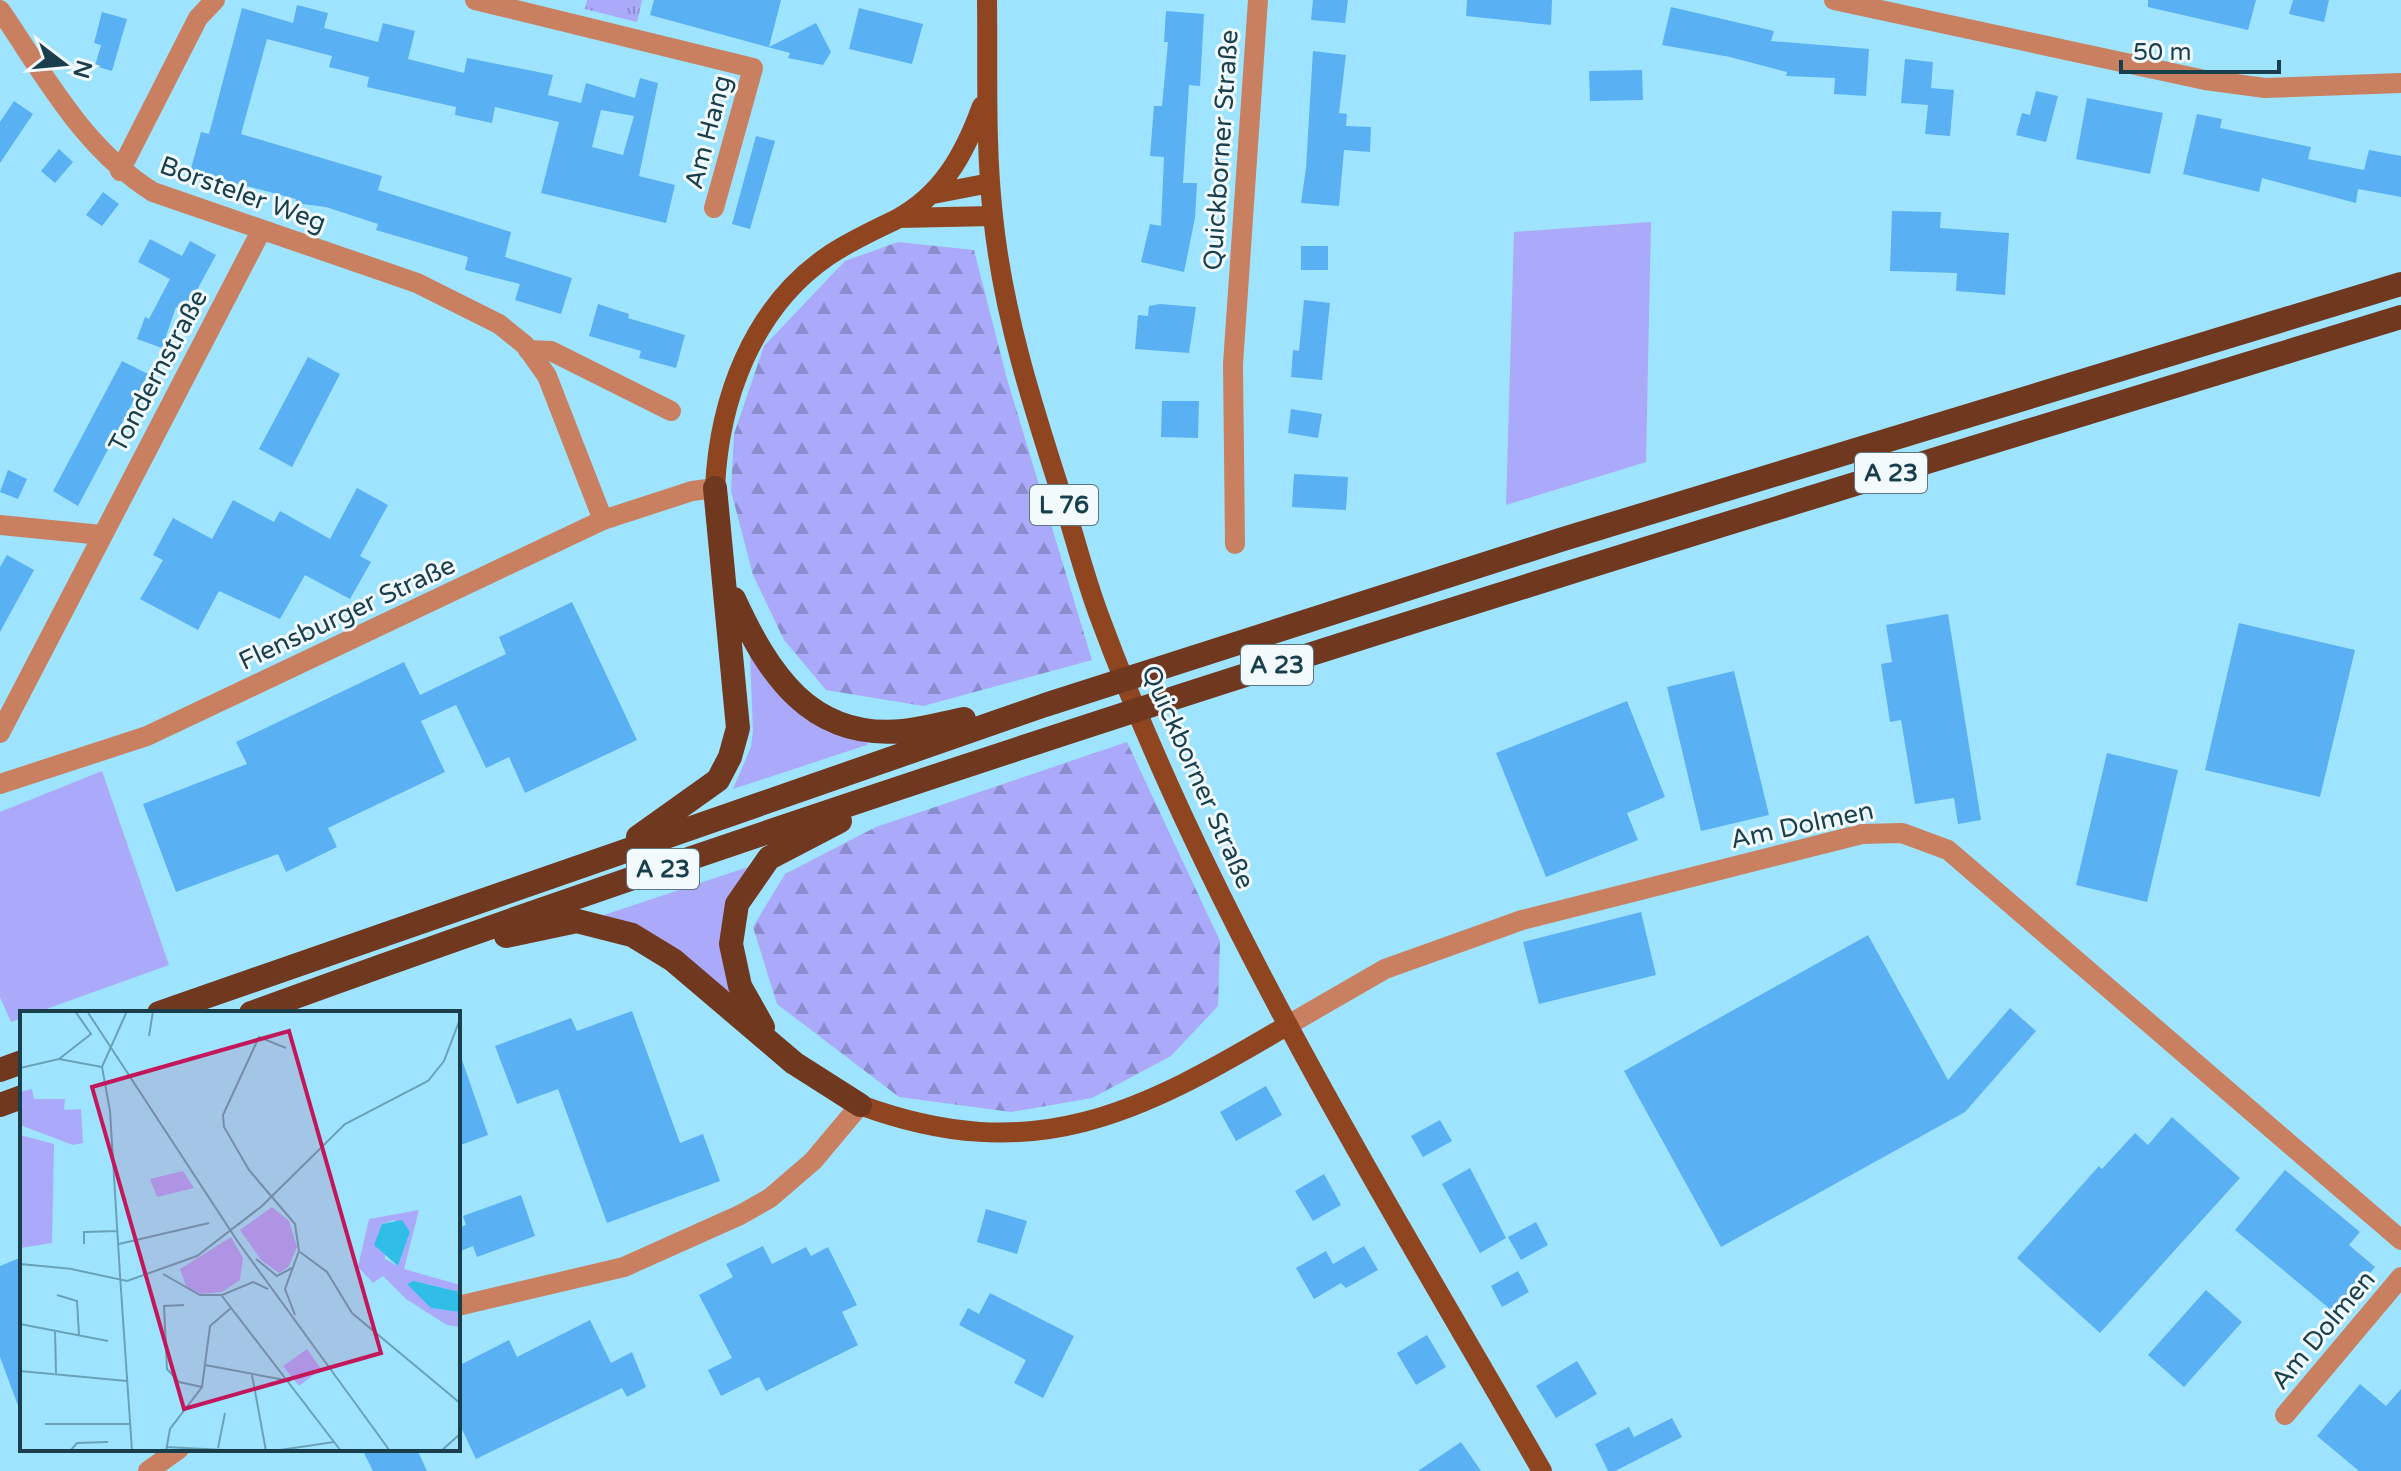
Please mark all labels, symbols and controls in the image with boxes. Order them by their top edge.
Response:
north arrow [24,24,104,104]
scale bar [2121,24,2279,74]
street label: Quickborner Straße [1197,29,1245,271]
text: 50 m [2133,38,2191,67]
text: N [67,57,97,81]
street label: Am Hang [678,72,738,192]
street label: Borsteler Weg [156,150,330,238]
street label: Tondernstraße [102,284,214,458]
road number: A 23 [1855,453,1927,493]
road number: L 76 [1030,485,1098,525]
street label: Flensburger Straße [234,549,460,677]
road number: A 23 [1241,645,1313,685]
street label: Quickborner Straße [1135,661,1261,893]
street label: Am Dolmen [1728,795,1876,855]
road number: A 23 [627,849,699,889]
inset map [20,1011,460,1451]
street label: Am Dolmen [2264,1264,2382,1396]

